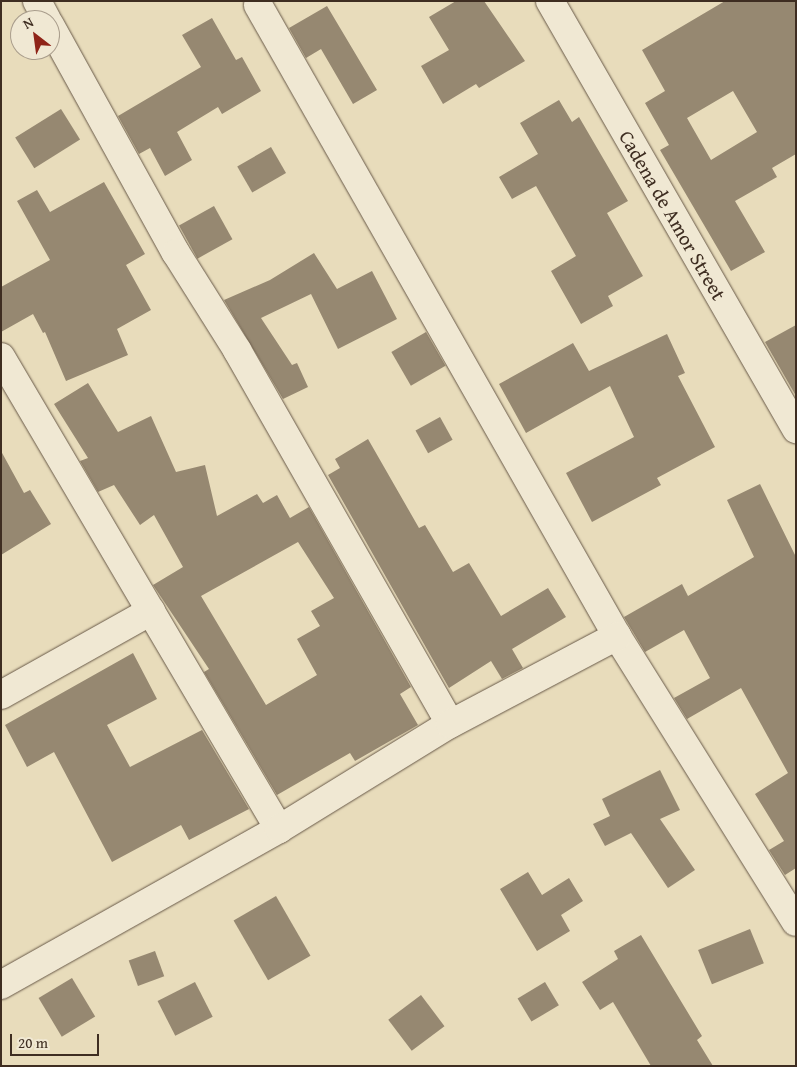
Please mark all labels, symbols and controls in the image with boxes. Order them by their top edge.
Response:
north arrow [10,10,60,60]
text: N [19,12,37,34]
street label: Cadena de Amor Street [615,126,731,304]
scale bar [12,1024,101,1056]
text: 20 m [18,1032,48,1053]

